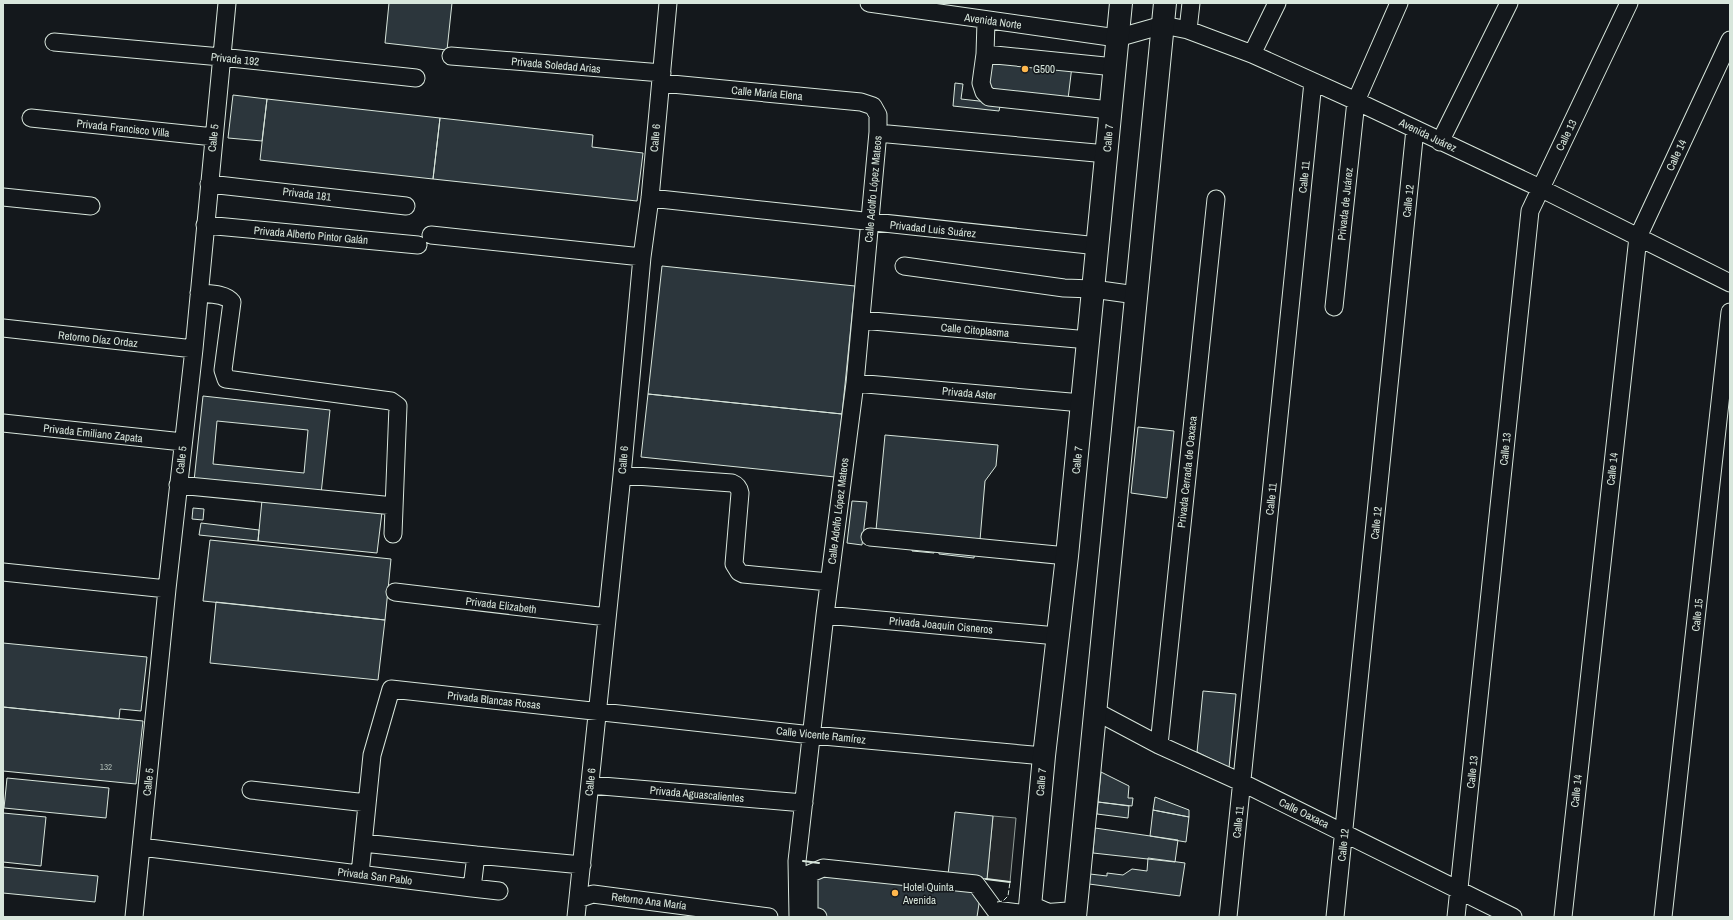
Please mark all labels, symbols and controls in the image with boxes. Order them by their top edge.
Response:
street label: Avenida Norte [963,10,1022,32]
street label: Privada 192 [210,49,260,69]
street label: Privada Soledad Arias [511,54,602,76]
place label: G500 [1033,62,1055,76]
marker: G500 [1020,64,1030,74]
street label: Calle María Elena [731,83,803,103]
street label: Avenida Juárez [1396,115,1460,155]
street label: Privada Francisco Villa [76,116,170,140]
street label: Calle 13 [1552,117,1580,153]
street label: Calle 5 [205,123,221,153]
street label: Calle 6 [647,123,663,153]
street label: Calle 7 [1100,123,1116,153]
street label: Calle Adolfo López Mateos [861,134,885,243]
street label: Calle 14 [1663,137,1689,173]
street label: Calle 11 [1295,160,1313,194]
street label: Privada de Juárez [1334,166,1356,241]
street label: Privada 181 [282,184,332,204]
street label: Calle 12 [1399,184,1417,218]
street label: Privadad Luis Suárez [889,218,977,241]
street label: Privada Alberto Pintor Galán [253,223,369,247]
street label: Calle Citoplasma [940,320,1010,340]
street label: Retorno Díaz Ordaz [57,328,139,350]
street label: Privada Aster [941,384,997,402]
street label: Privada Cerrada de Oaxaca [1174,415,1200,529]
street label: Privada Emiliano Zapata [43,421,143,445]
street label: Calle 13 [1496,432,1514,466]
street label: Calle 5 [173,445,189,475]
street label: Calle 6 [615,445,631,475]
street label: Calle 7 [1069,445,1085,475]
street label: Calle 14 [1603,452,1621,486]
street label: Calle Adolfo López Mateos [825,456,852,565]
street label: Calle 11 [1262,482,1280,516]
street label: Calle 12 [1367,506,1385,540]
street label: Privada Elizabeth [465,594,537,616]
street label: Calle 15 [1688,598,1706,632]
street label: Privada Joaquín Cisneros [888,613,994,637]
street label: Privada Blancas Rosas [447,688,542,712]
street label: Calle Vicente Ramírez [775,723,867,747]
street label: Calle 13 [1463,755,1481,789]
house number: 132 [100,761,112,773]
street label: Calle 5 [140,767,156,797]
street label: Calle 6 [582,767,598,797]
street label: Calle 7 [1033,767,1049,797]
street label: Calle 14 [1567,774,1585,808]
street label: Privada Aguascalientes [649,783,745,805]
street label: Calle Oaxaca [1277,795,1331,831]
street label: Calle 11 [1229,805,1247,839]
street label: Calle 12 [1334,828,1352,862]
street label: Privada San Pablo [337,864,413,888]
place label: Hotel Quinta Avenida [902,880,954,907]
marker: Hotel Quinta Avenida [890,888,900,898]
street label: Retorno Ana María [611,889,687,913]

